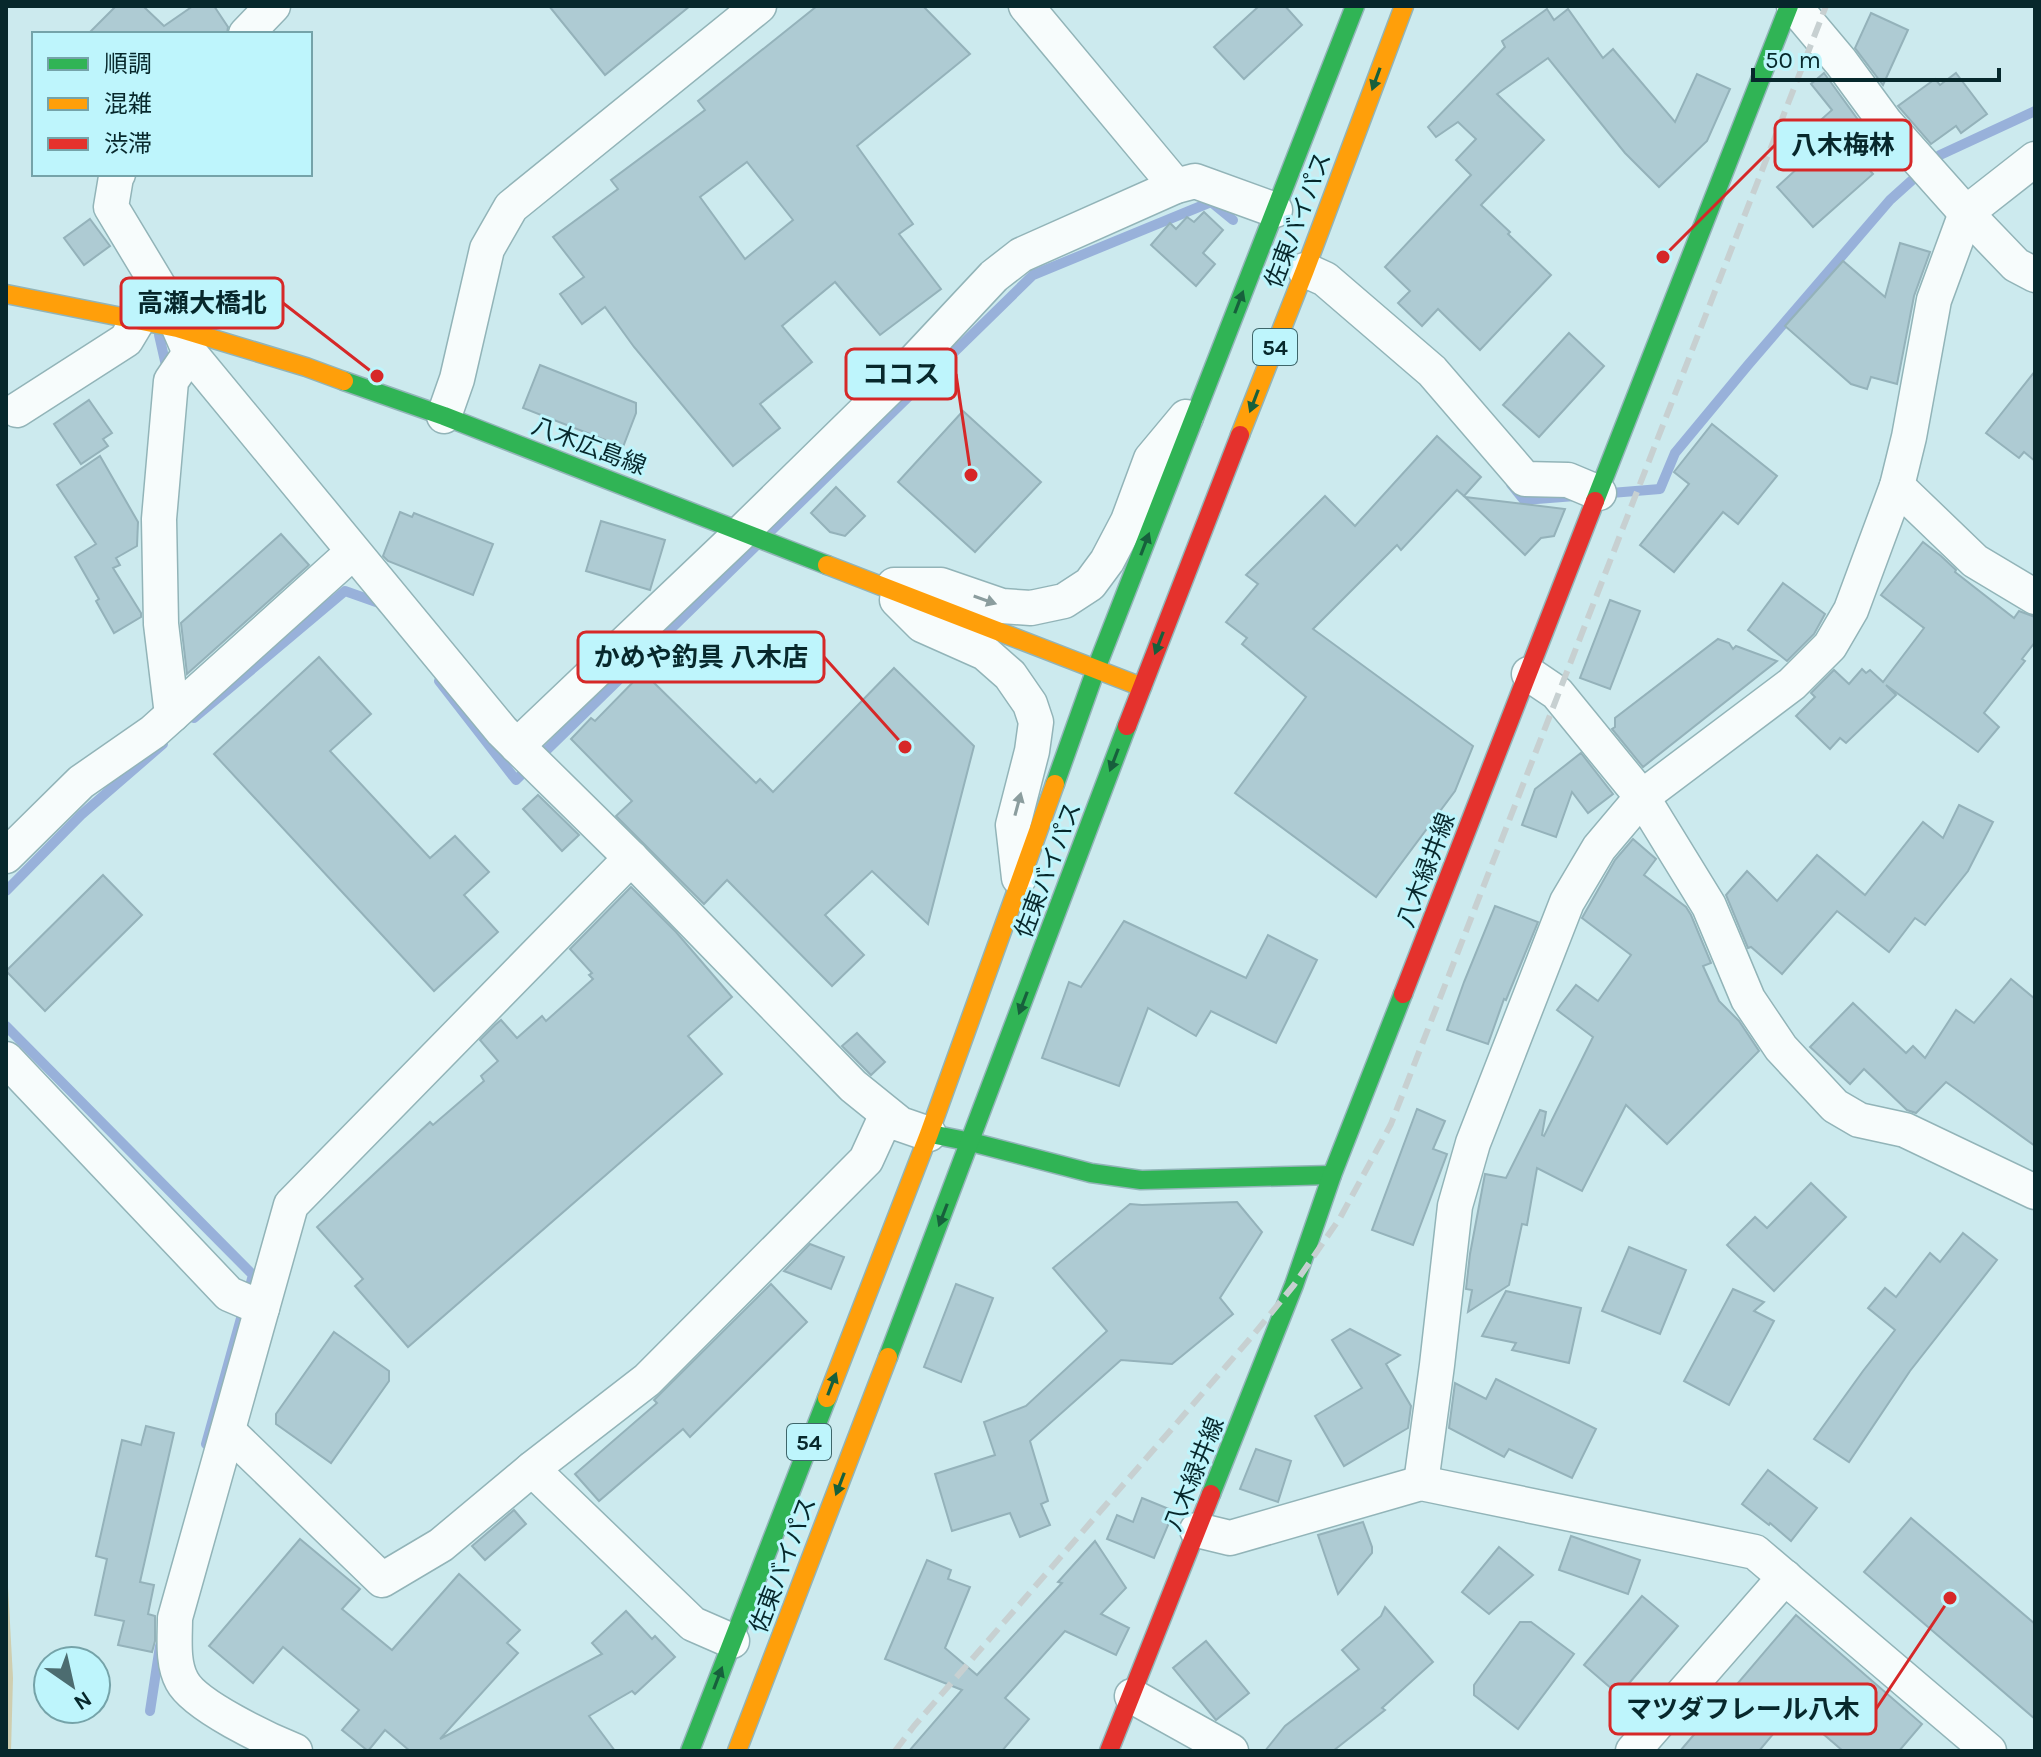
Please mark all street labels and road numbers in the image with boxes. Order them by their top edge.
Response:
street label: 佐東バイパス [1259,148,1337,292]
road number: 54 [1253,329,1297,365]
street label: 八木広島線 [528,411,650,481]
street label: 佐東バイパス [1009,798,1087,942]
street label: 八木緑井線 [1391,809,1461,931]
street label: 八木緑井線 [1159,1413,1229,1535]
road number: 54 [787,1424,831,1460]
street label: 佐東バイパス [744,1493,822,1637]

